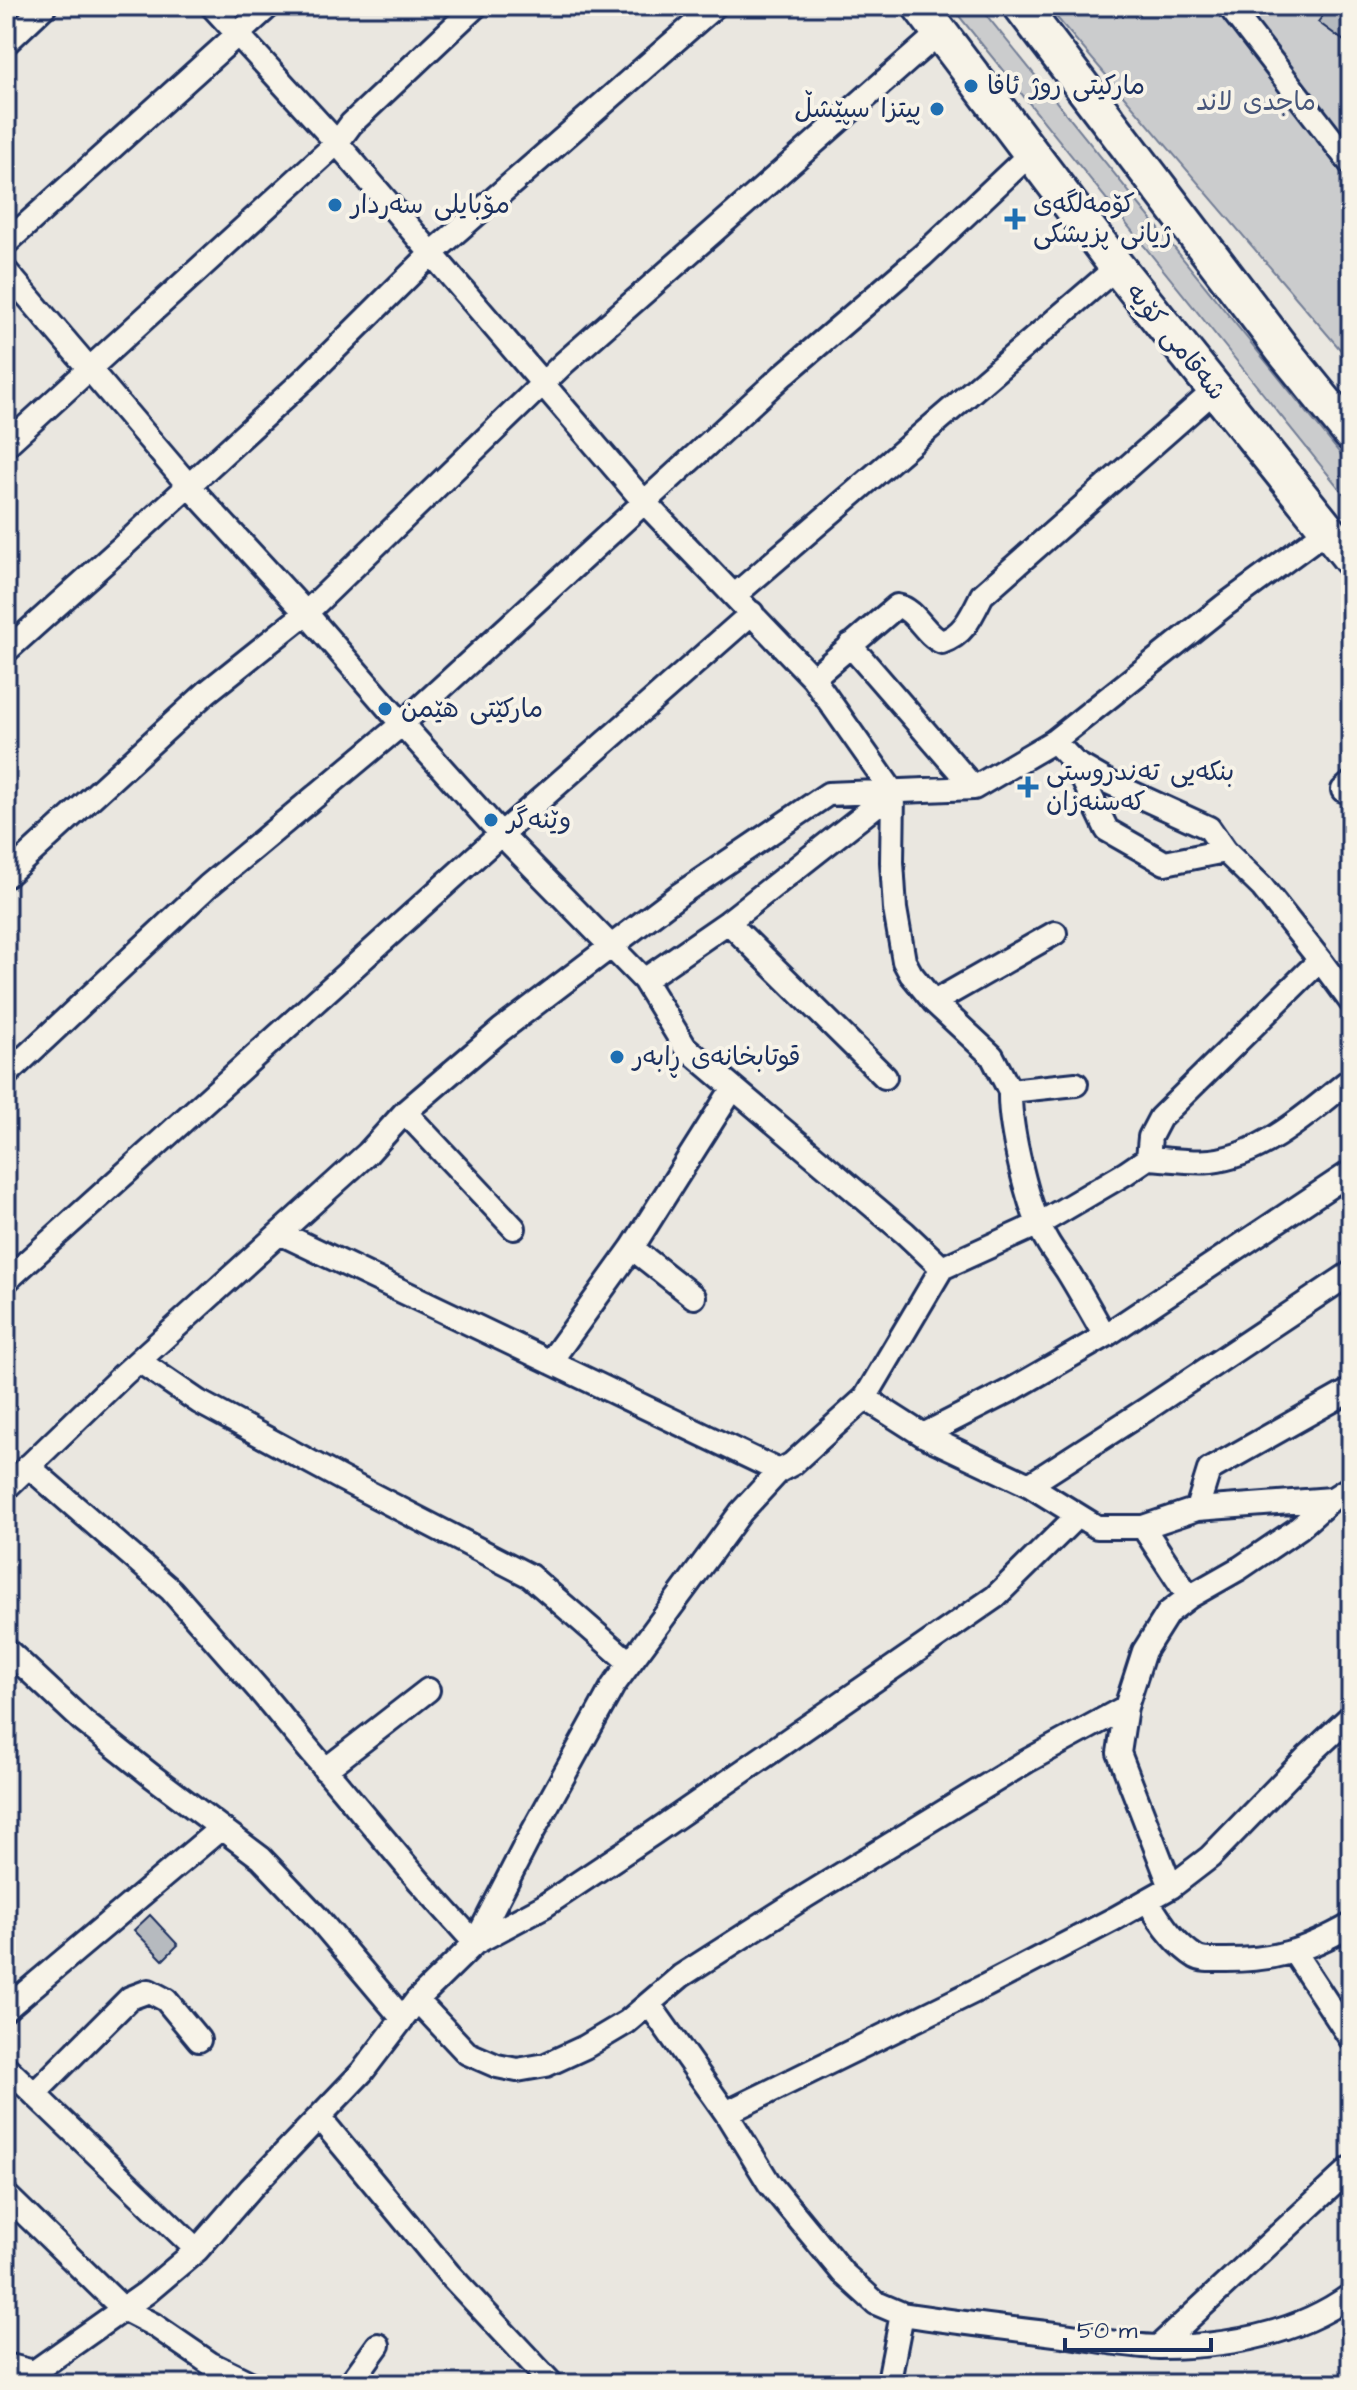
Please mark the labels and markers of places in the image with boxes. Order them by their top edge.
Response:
place label: ماركيتى روژ ئافا [987,68,1145,104]
marker: ماركيتى روژ ئافا [962,77,980,95]
place label: پیتزا سپێشڵ [794,90,921,127]
marker: پیتزا سپێشڵ [928,100,946,118]
place label: کۆمەلگەی ژیانی پزیشکی [1033,186,1172,252]
place label: مۆبایلی سەردار [349,187,510,223]
marker: مۆبایلی سەردار [326,196,344,214]
marker: کۆمەلگەی ژیانی پزیشکی [1004,208,1026,230]
place label: مارکێتی هێمن [401,691,543,727]
marker: مارکێتی هێمن [376,700,394,718]
place label: بنکەیی تەندروستی کەسنەزان [1046,754,1234,820]
marker: بنکەیی تەندروستی کەسنەزان [1017,776,1039,798]
place label: وێنەگر [505,802,571,838]
marker: وێنەگر [482,811,500,829]
place label: قوتابخانەی ڕابەر [631,1039,801,1078]
marker: قوتابخانەی ڕابەر [608,1048,626,1066]

